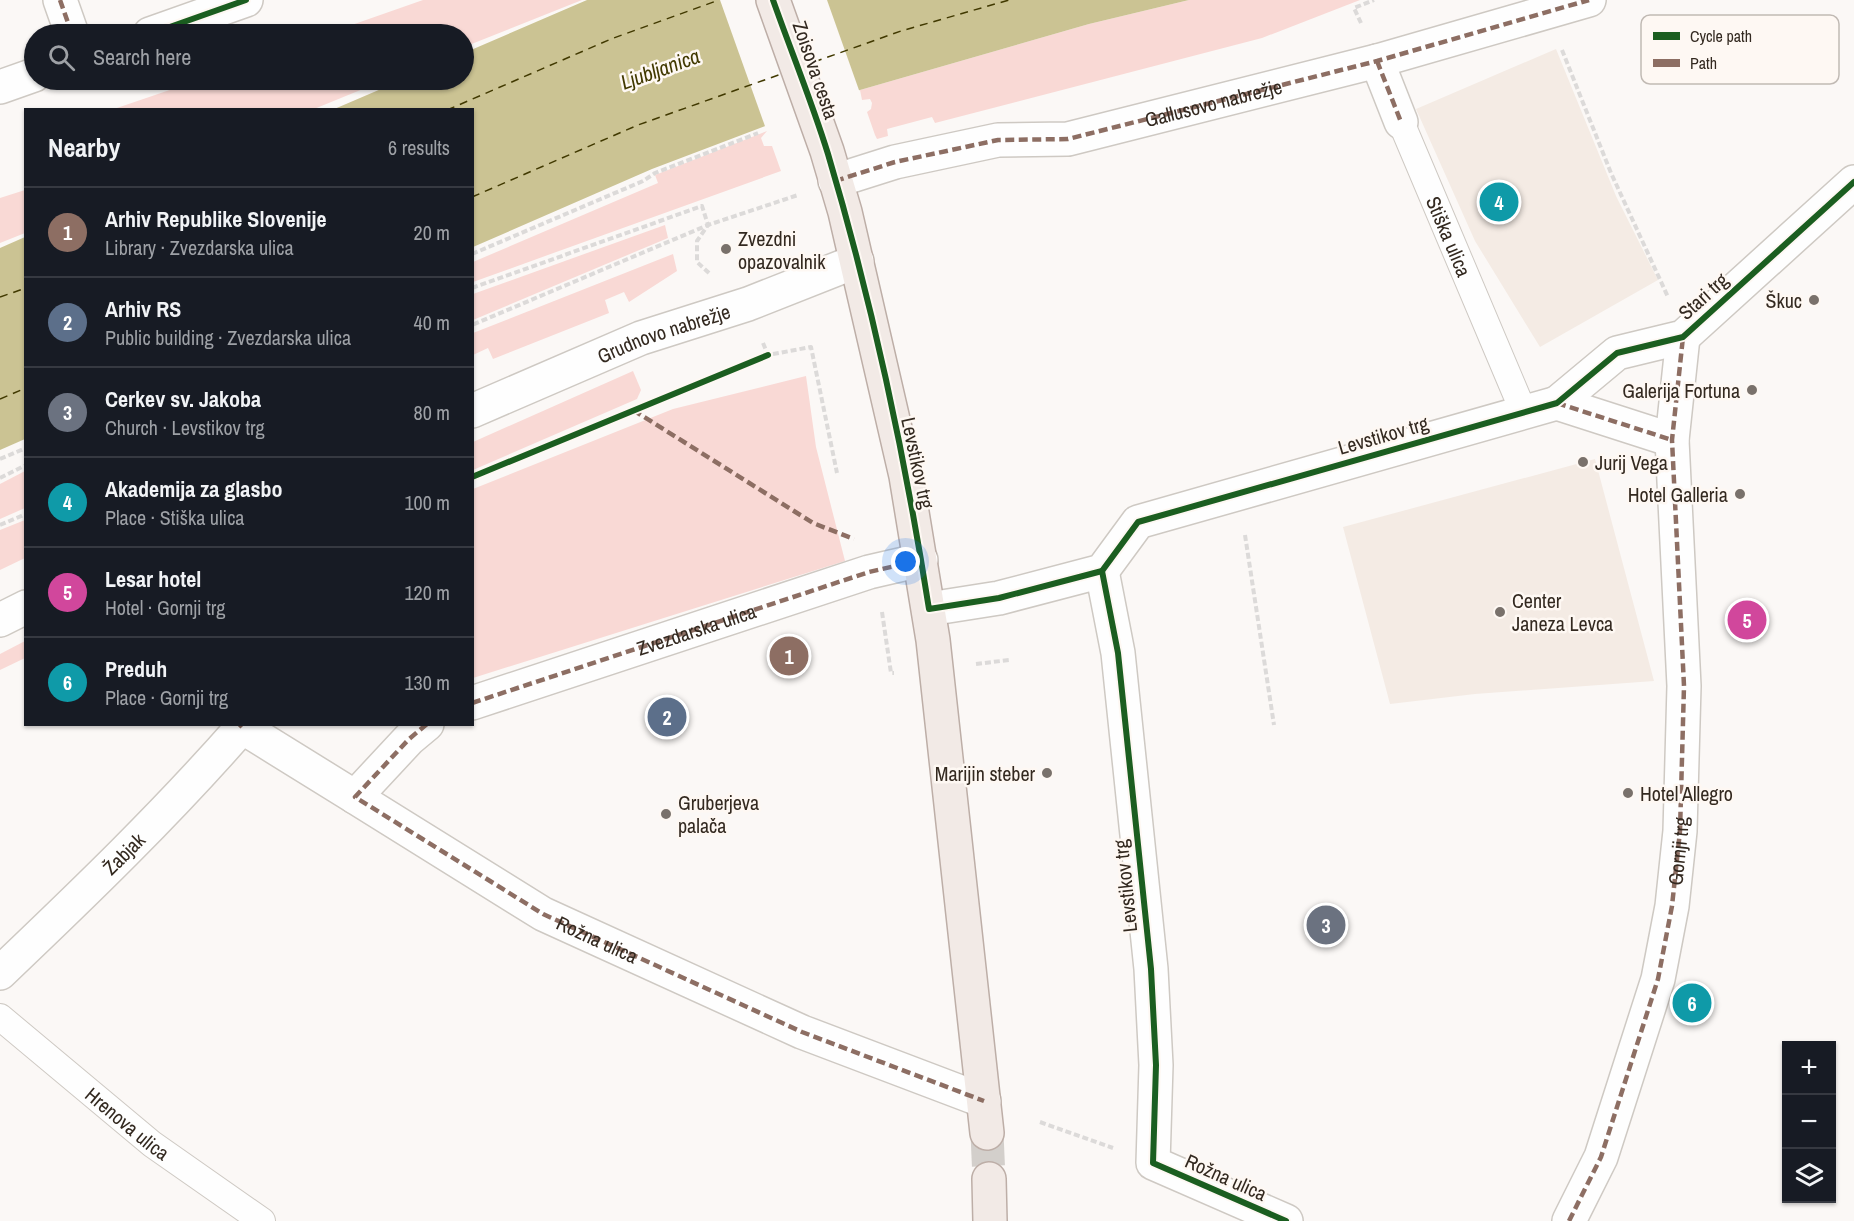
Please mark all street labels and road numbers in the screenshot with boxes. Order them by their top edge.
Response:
street label: Zoisova cesta [787,17,845,123]
street label: Gallusovo nabrežje [1142,72,1285,133]
street label: Stiška ulica [1420,192,1478,281]
street label: Stari trg [1672,266,1734,326]
street label: Grudnovo nabrežje [593,297,733,369]
street label: Levstikov trg [1335,409,1431,461]
street label: Levstikov trg [895,415,941,511]
street label: Zvezdarska ulica [633,597,759,661]
street label: Gornji trg [1661,817,1694,887]
street label: Žabjak [96,826,151,880]
street label: Levstikov trg [1107,838,1143,934]
street label: Rožna ulica [552,909,643,969]
street label: Hrenova ulica [80,1081,175,1166]
street label: Rožna ulica [1181,1147,1271,1207]

